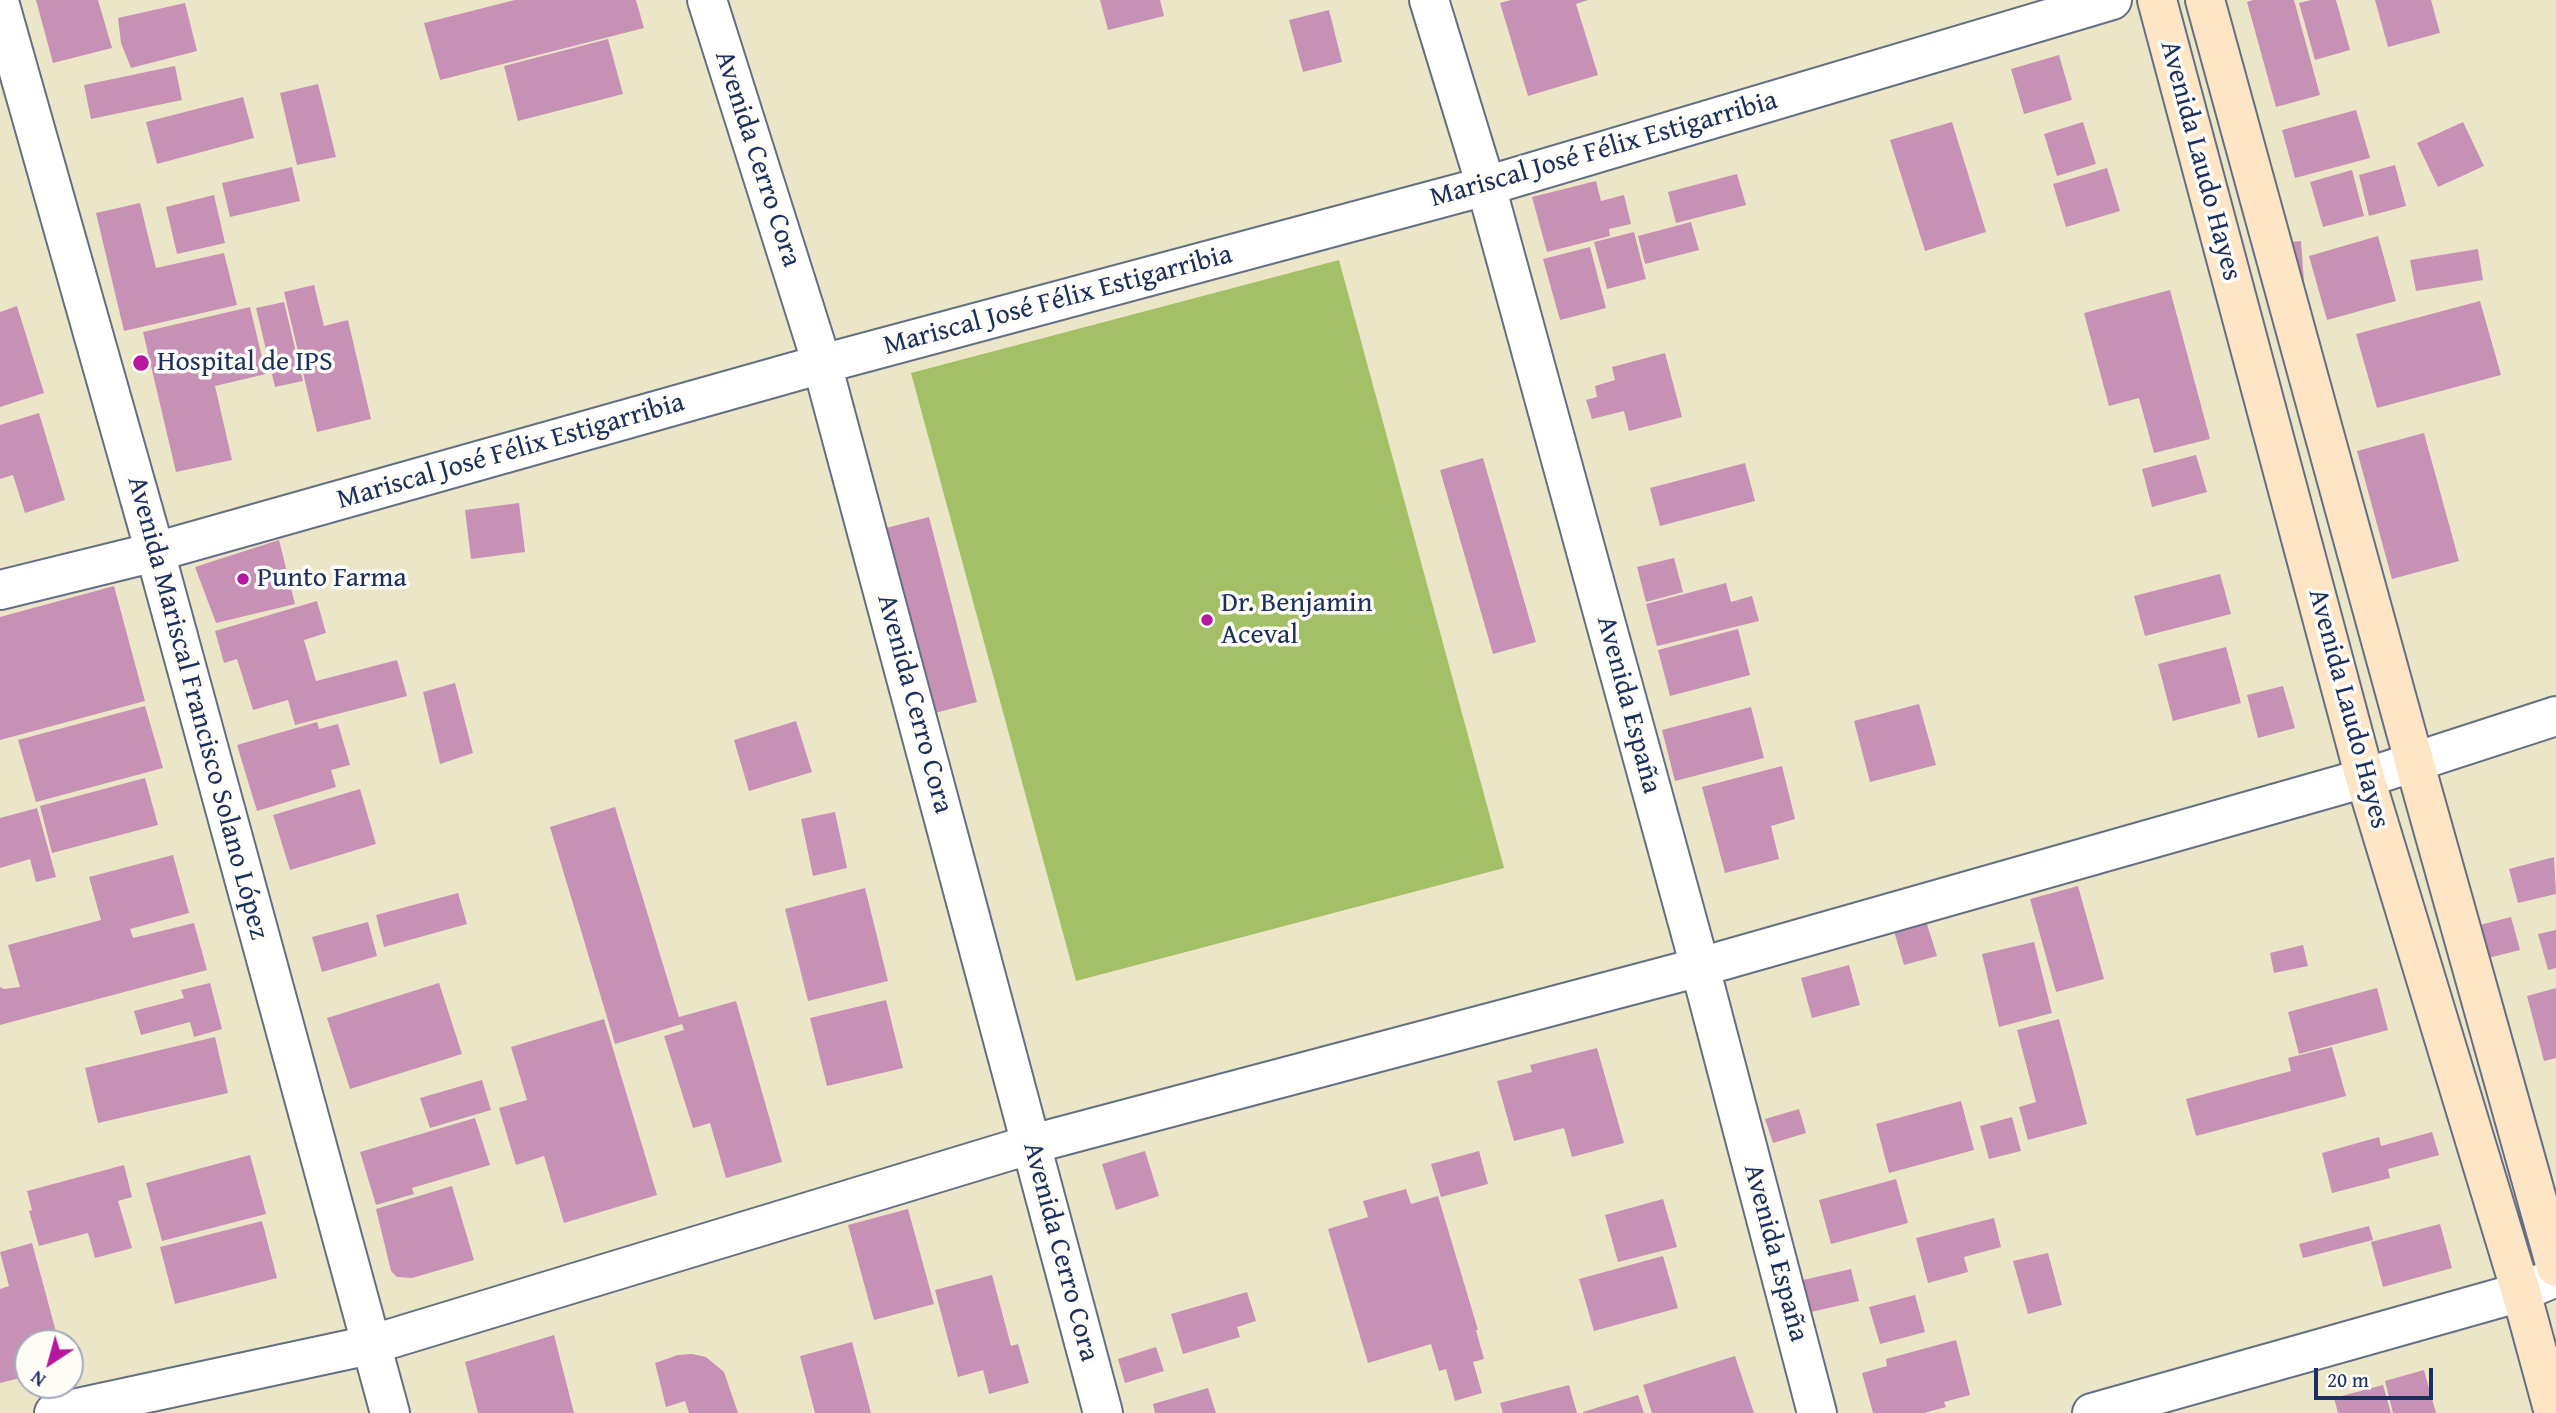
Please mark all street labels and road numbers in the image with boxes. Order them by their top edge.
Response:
street label: Avenida Laudo Hayes [2152,37,2248,285]
street label: Avenida Cerro Cora [706,47,808,271]
street label: Mariscal José Félix Estigarribia [1427,84,1781,216]
street label: Mariscal José Félix Estigarribia [880,238,1236,364]
street label: Mariscal José Félix Estigarribia [334,386,688,518]
street label: Avenida Mariscal Francisco Solano López [119,473,275,943]
street label: Avenida Laudo Hayes [2300,585,2396,833]
street label: Avenida Cerro Cora [869,591,959,817]
street label: Avenida España [1588,612,1668,798]
street label: Avenida Cerro Cora [1015,1139,1105,1365]
street label: Avenida España [1735,1160,1815,1346]

